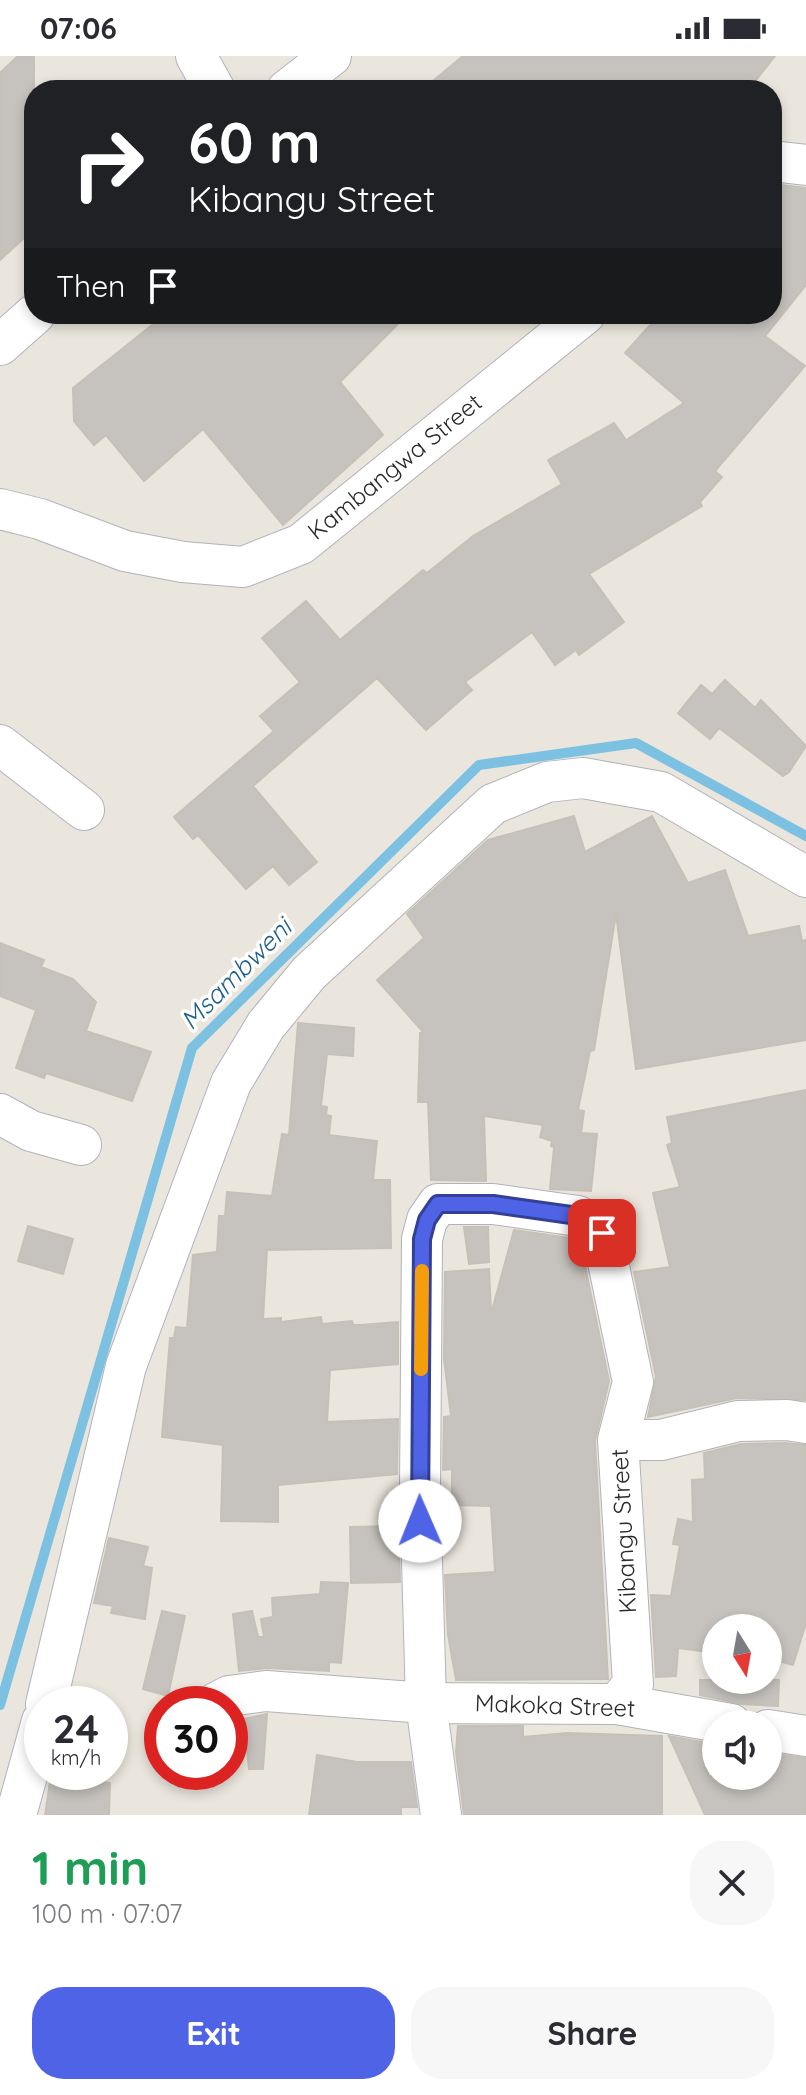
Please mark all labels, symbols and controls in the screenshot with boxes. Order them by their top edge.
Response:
text: 07:06 [40,9,117,47]
text: 60 m [188,107,321,177]
icon: right [56,112,160,216]
text: Kibangu Street [188,176,435,221]
icon: arrive [141,264,185,308]
text: Then [56,267,125,305]
street label: Kambangwa Street [301,387,488,546]
water label: Msambweni [173,909,301,1036]
pin [568,1199,636,1267]
icon: arrive [580,1211,624,1255]
street label: Kibangu Street [604,1448,642,1614]
position arrow [378,1479,462,1563]
north arrow [702,1614,782,1694]
map controls [702,1614,782,1790]
speed limit sign: 30 [144,1686,248,1790]
street label: Makoka Street [474,1687,636,1723]
text: 24 [53,1703,99,1753]
button: sound [702,1710,782,1790]
text: km/h [51,1745,101,1770]
text: 1 min [32,1837,148,1897]
button: close [690,1841,774,1925]
text: 100 m · 07:07 [32,1897,182,1930]
button: Exit [32,1987,395,2079]
button: Share [411,1987,774,2079]

